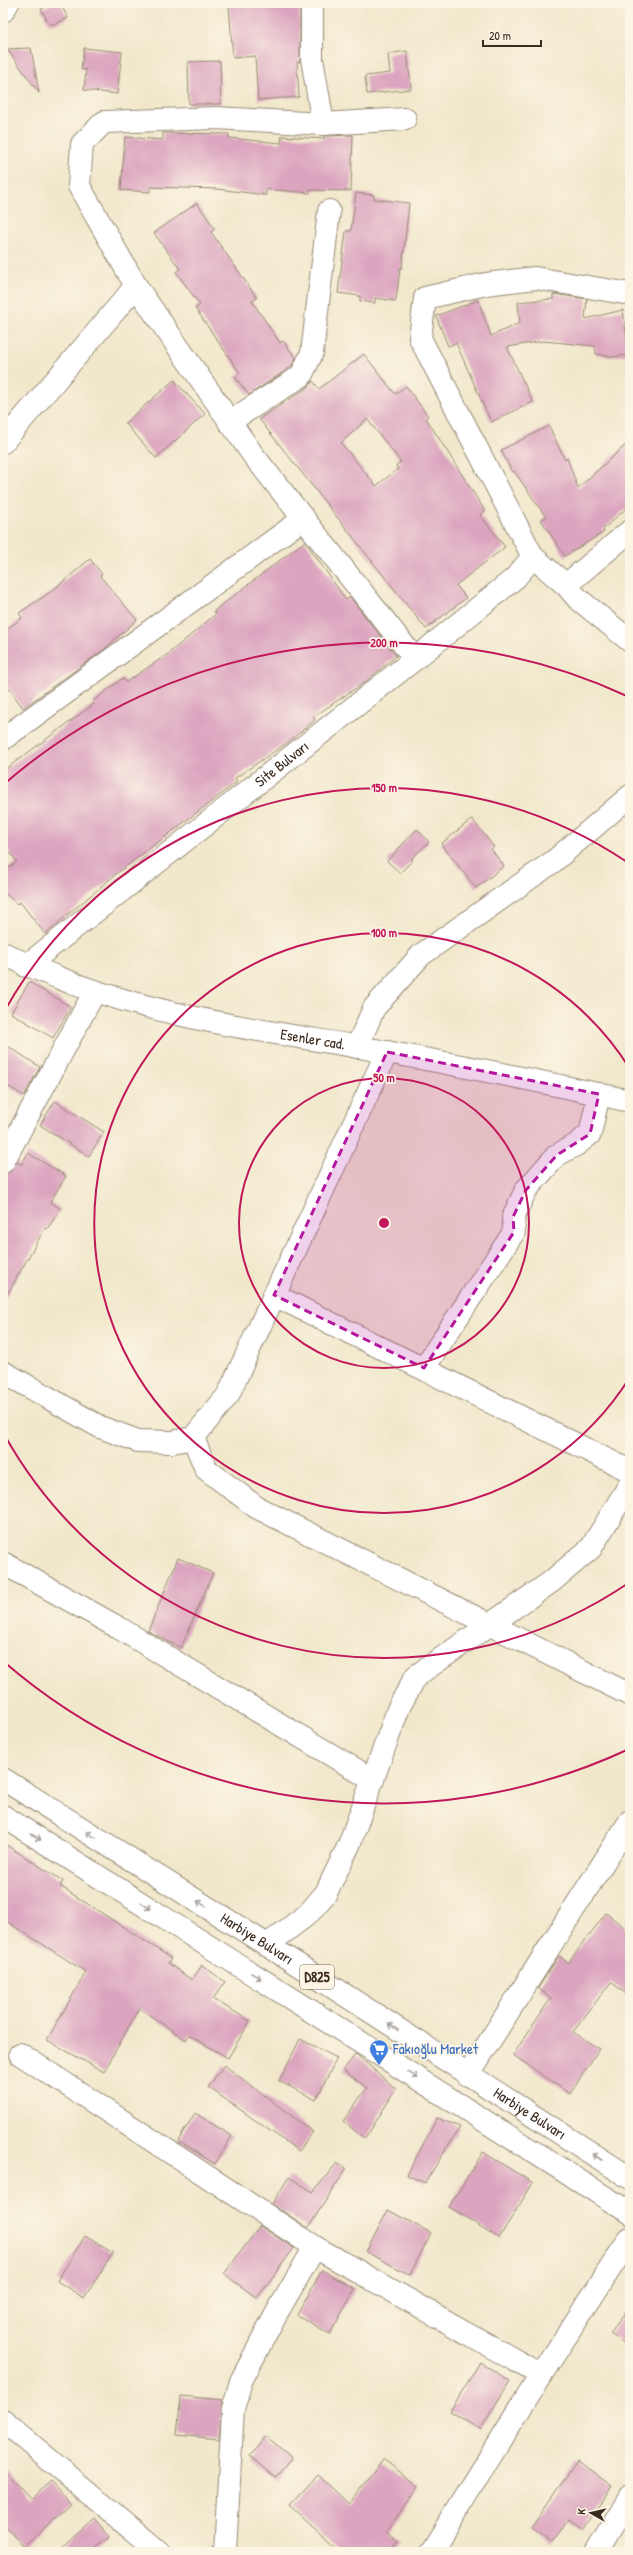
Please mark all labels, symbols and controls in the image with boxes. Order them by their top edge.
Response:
scale bar [483,22,541,48]
text: 20 m [489,27,511,44]
text: 200 m [370,634,398,651]
street label: Site Bulvarı [250,736,313,792]
text: 150 m [371,779,397,796]
text: 100 m [371,924,397,941]
street label: Esenler cad. [279,1023,347,1055]
text: 50 m [373,1069,395,1086]
centre of rings [377,1216,391,1230]
one-way arrow [85,1830,97,1838]
one-way arrow [30,1833,41,1841]
one-way arrow [196,1899,207,1908]
one-way arrow [140,1903,152,1911]
street label: Harbiye Bulvarı [217,1907,298,1969]
road number: D825 [300,1965,334,1989]
one-way arrow [250,1972,261,1980]
one-way arrow [388,2022,399,2031]
supermarket icon: Fakıoğlu Market [368,2038,390,2066]
place label: Fakıoğlu Market [392,2038,479,2059]
one-way arrow [407,2072,419,2080]
street label: Harbiye Bulvarı [489,2082,570,2144]
one-way arrow [591,2153,603,2161]
north arrow [571,2493,611,2533]
text: K [574,2508,588,2515]

